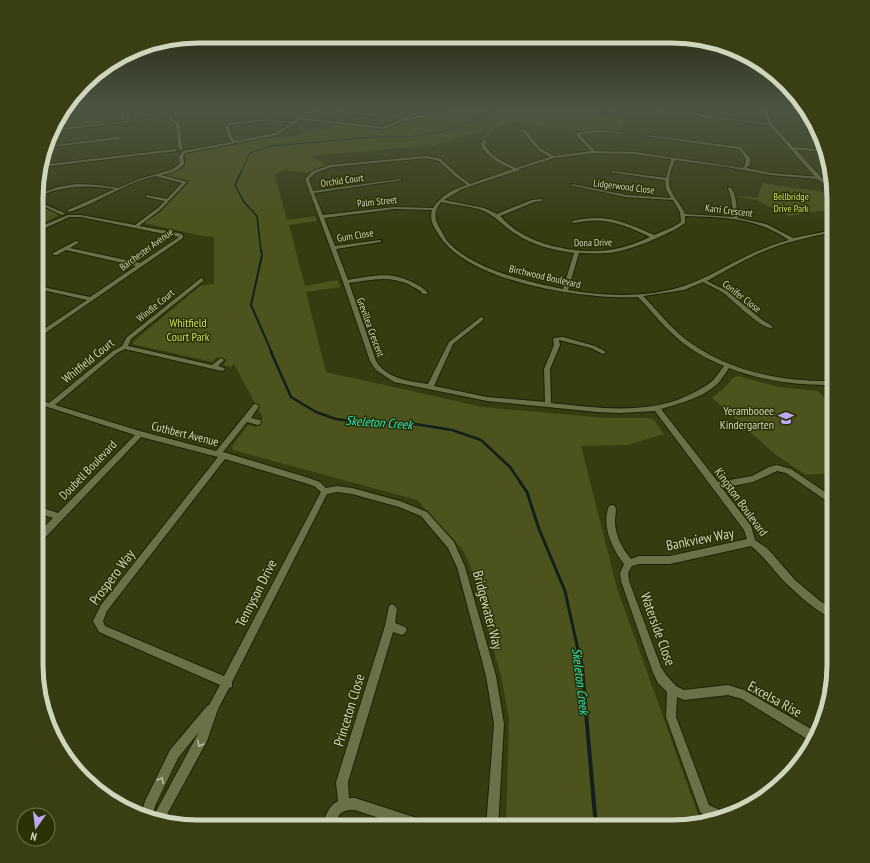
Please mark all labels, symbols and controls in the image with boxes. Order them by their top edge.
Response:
street label: Orchid Court [320,171,365,190]
street label: Lidgerwood Close [593,176,655,197]
park label: Bellbridge Drive Park [773,190,809,215]
street label: Palm Street [357,193,398,210]
street label: Karri Crescent [704,201,754,220]
street label: Barchester Avenue [117,225,176,273]
street label: Gum Close [336,226,374,245]
street label: Dona Drive [574,236,612,249]
street label: Birchwood Boulevard [508,262,582,291]
street label: Conifer Close [720,277,764,315]
street label: Windle Court [134,286,177,325]
street label: Grevillea Crescent [354,296,387,359]
park label: Whitfield Court Park [167,315,210,344]
street label: Whitfield Court [59,335,117,386]
place label: Yerambooee Kindergarten [720,403,774,432]
school or university icon: Yerambooee Kindergarten [777,409,795,427]
water label: Skeleton Creek [345,412,415,433]
street label: Cuthbert Avenue [150,418,220,449]
street label: Doubell Boulevard [56,437,120,502]
street label: Kingston Boulevard [712,465,771,539]
street label: Bankview Way [665,523,736,554]
street label: Prospero Way [85,545,139,608]
street label: Tennyson Drive [231,556,281,630]
street label: Bridgewater Way [469,569,507,652]
street label: Waterside Close [636,590,680,668]
water label: Skeleton Creek [568,647,593,717]
street label: Princeton Close [329,671,369,748]
street label: Excelsa Rise [745,677,805,721]
one-way arrow [197,740,204,747]
one-way arrow [156,776,164,784]
north arrow [16,807,56,847]
text: N [29,829,38,844]

